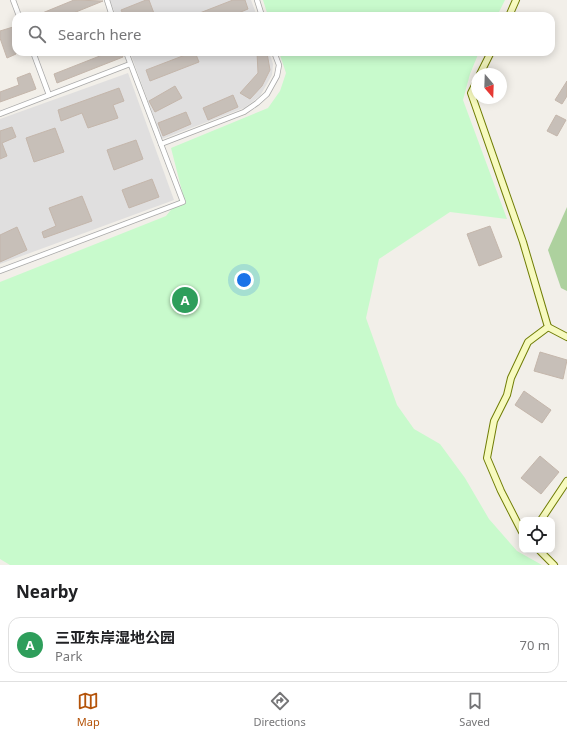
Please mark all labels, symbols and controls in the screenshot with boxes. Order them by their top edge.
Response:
search box [12,12,555,56]
icon: search [26,23,48,45]
text: Search here [58,24,141,44]
north arrow [471,68,507,104]
your location [234,270,254,290]
pin: A [172,285,198,315]
map controls [519,517,555,553]
button: locate [519,517,555,553]
text: Nearby [16,580,78,603]
text: 三亚东岸湿地公园 [55,627,175,647]
text: A [26,636,35,654]
text: 70 m [520,636,550,654]
text: Park [55,647,82,665]
tab: Map [77,690,100,729]
tab: Directions [253,690,306,729]
tab: Saved [459,690,490,729]

